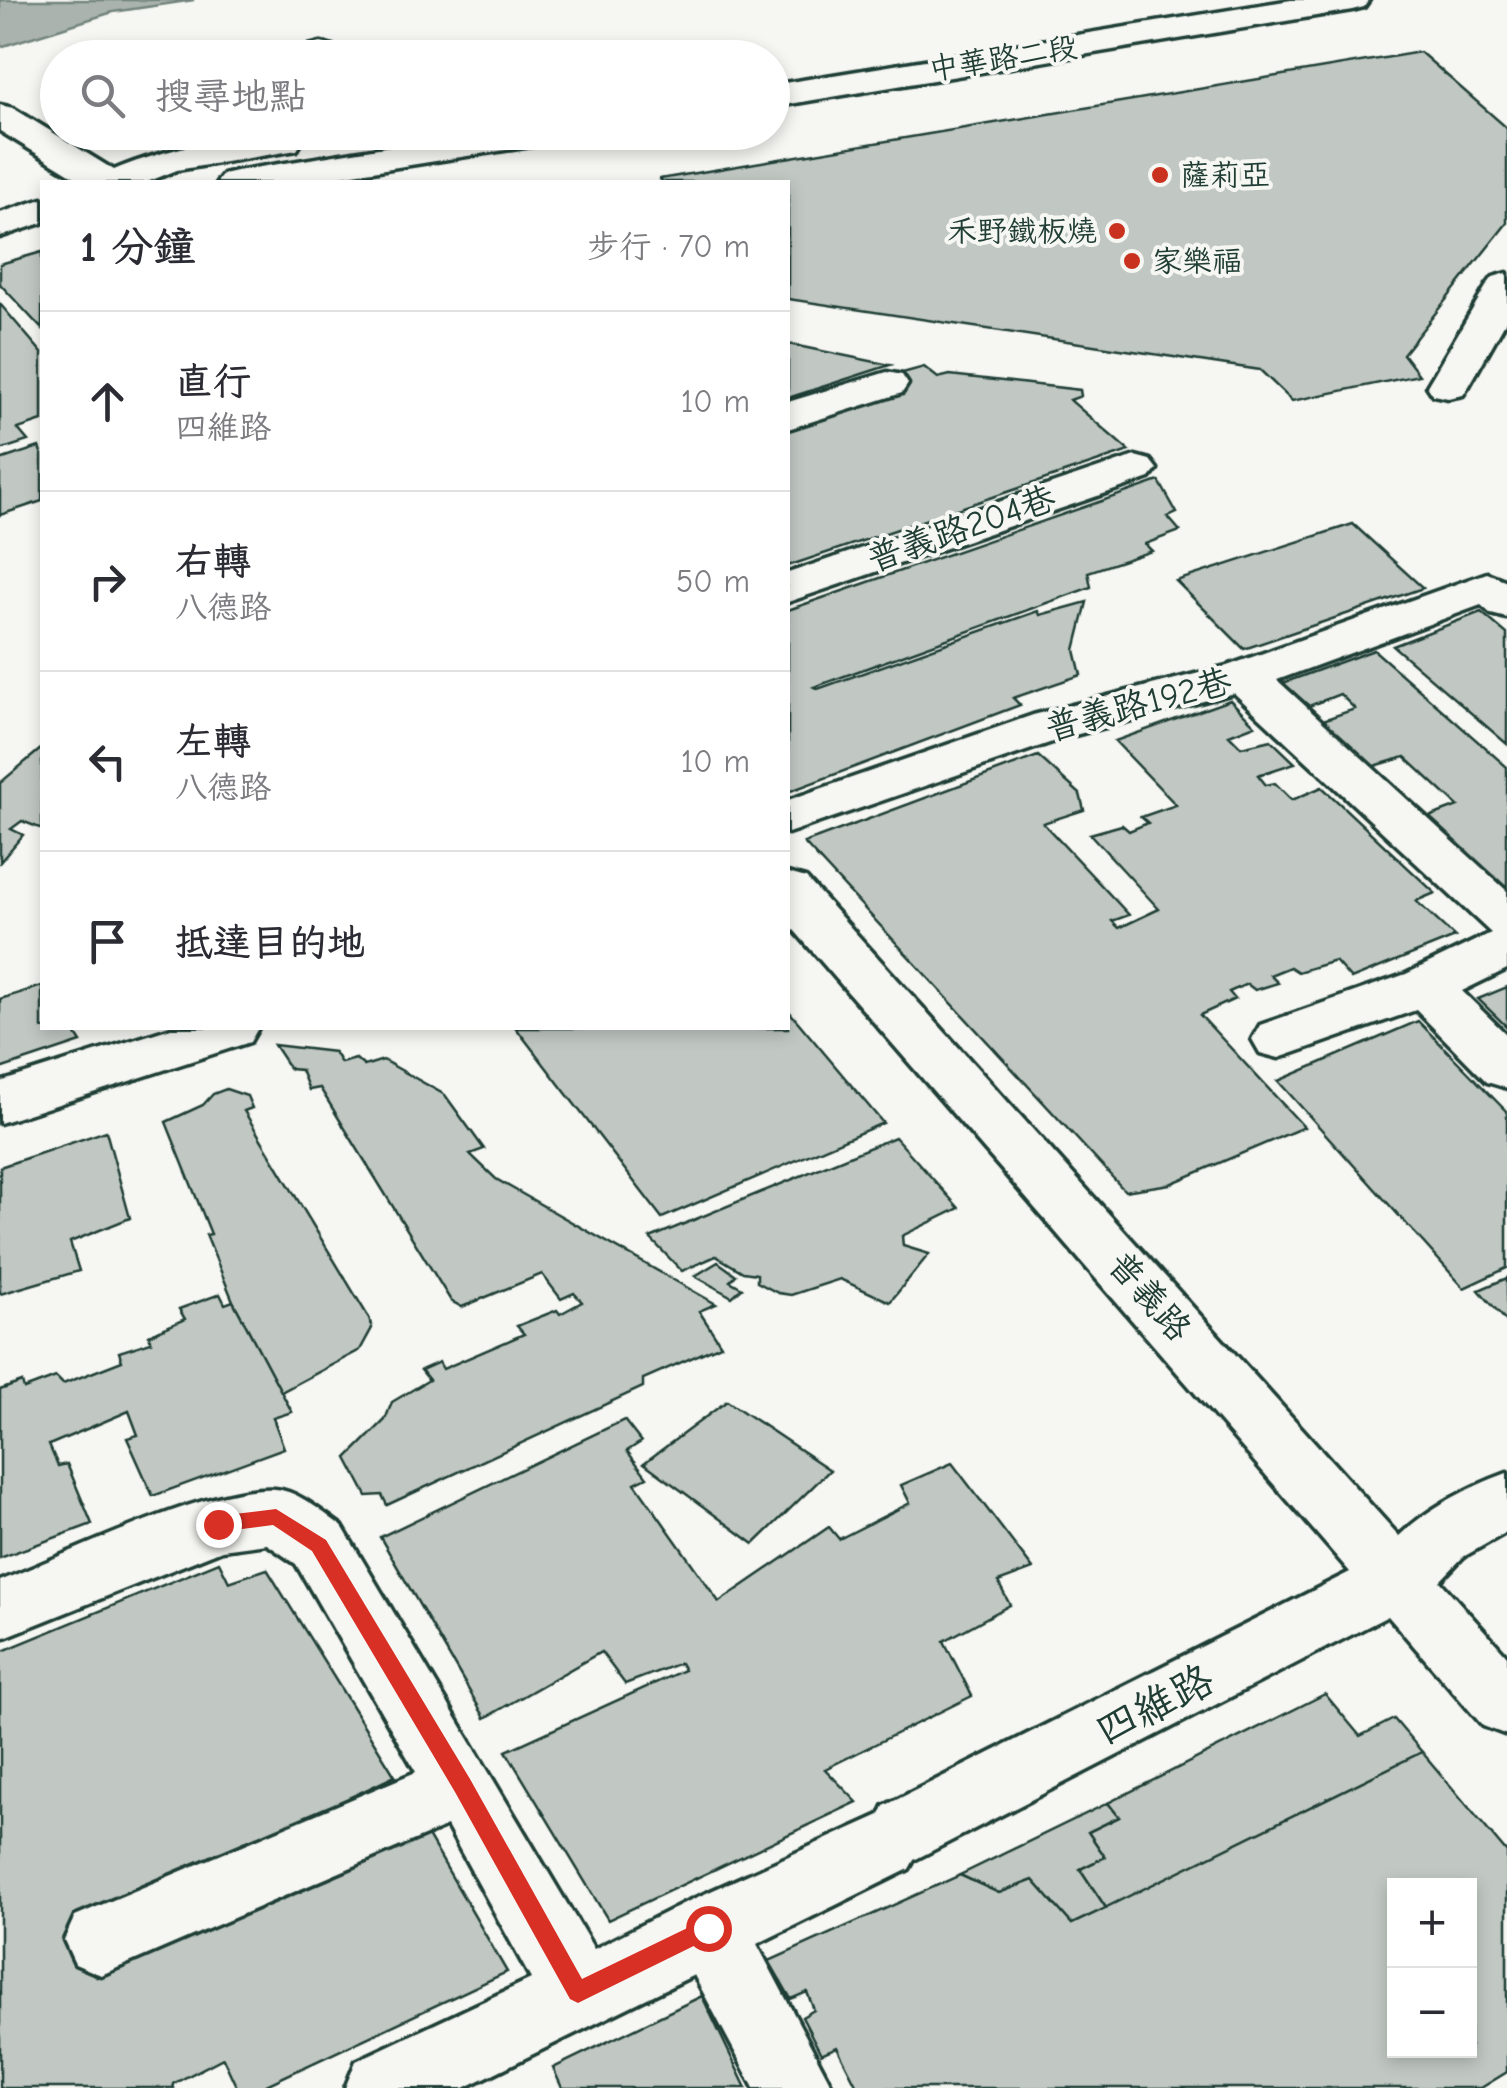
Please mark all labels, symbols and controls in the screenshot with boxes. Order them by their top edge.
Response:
street label: 中華路二段 [926,29,1080,88]
search box [40,40,790,150]
icon: search [75,68,130,123]
text: 搜尋地點 [155,75,307,119]
place label: 薩莉亞 [1180,158,1270,193]
marker: 薩莉亞 [1149,164,1171,186]
place label: 禾野鐵板燒 [947,214,1097,249]
marker: 禾野鐵板燒 [1106,220,1128,242]
text: 1 分鐘 [80,223,195,272]
text: 步行 · 70 m [587,228,750,265]
place label: 家樂福 [1152,244,1242,279]
marker: 家樂福 [1121,250,1143,272]
text: 直行 [175,360,251,404]
icon: ahead [80,374,135,429]
text: 10 m [681,383,750,420]
text: 四維路 [175,409,271,446]
street label: 普義路204巷 [862,477,1061,580]
text: 右轉 [175,540,251,584]
icon: right [80,554,135,609]
text: 50 m [676,563,750,600]
text: 八德路 [175,589,271,626]
street label: 普義路192巷 [1041,660,1236,749]
text: 左轉 [175,720,251,764]
icon: left [80,734,135,789]
text: 10 m [681,743,750,780]
text: 八德路 [175,769,271,806]
icon: arrive [80,914,135,969]
text: 抵達目的地 [175,921,365,965]
street label: 普義路 [1100,1243,1200,1349]
route end [196,1502,242,1548]
street label: 四維路 [1087,1655,1222,1756]
map controls [1387,1878,1477,2058]
button: + [1387,1878,1477,1968]
route start [686,1906,732,1952]
button: − [1387,1968,1477,2058]

